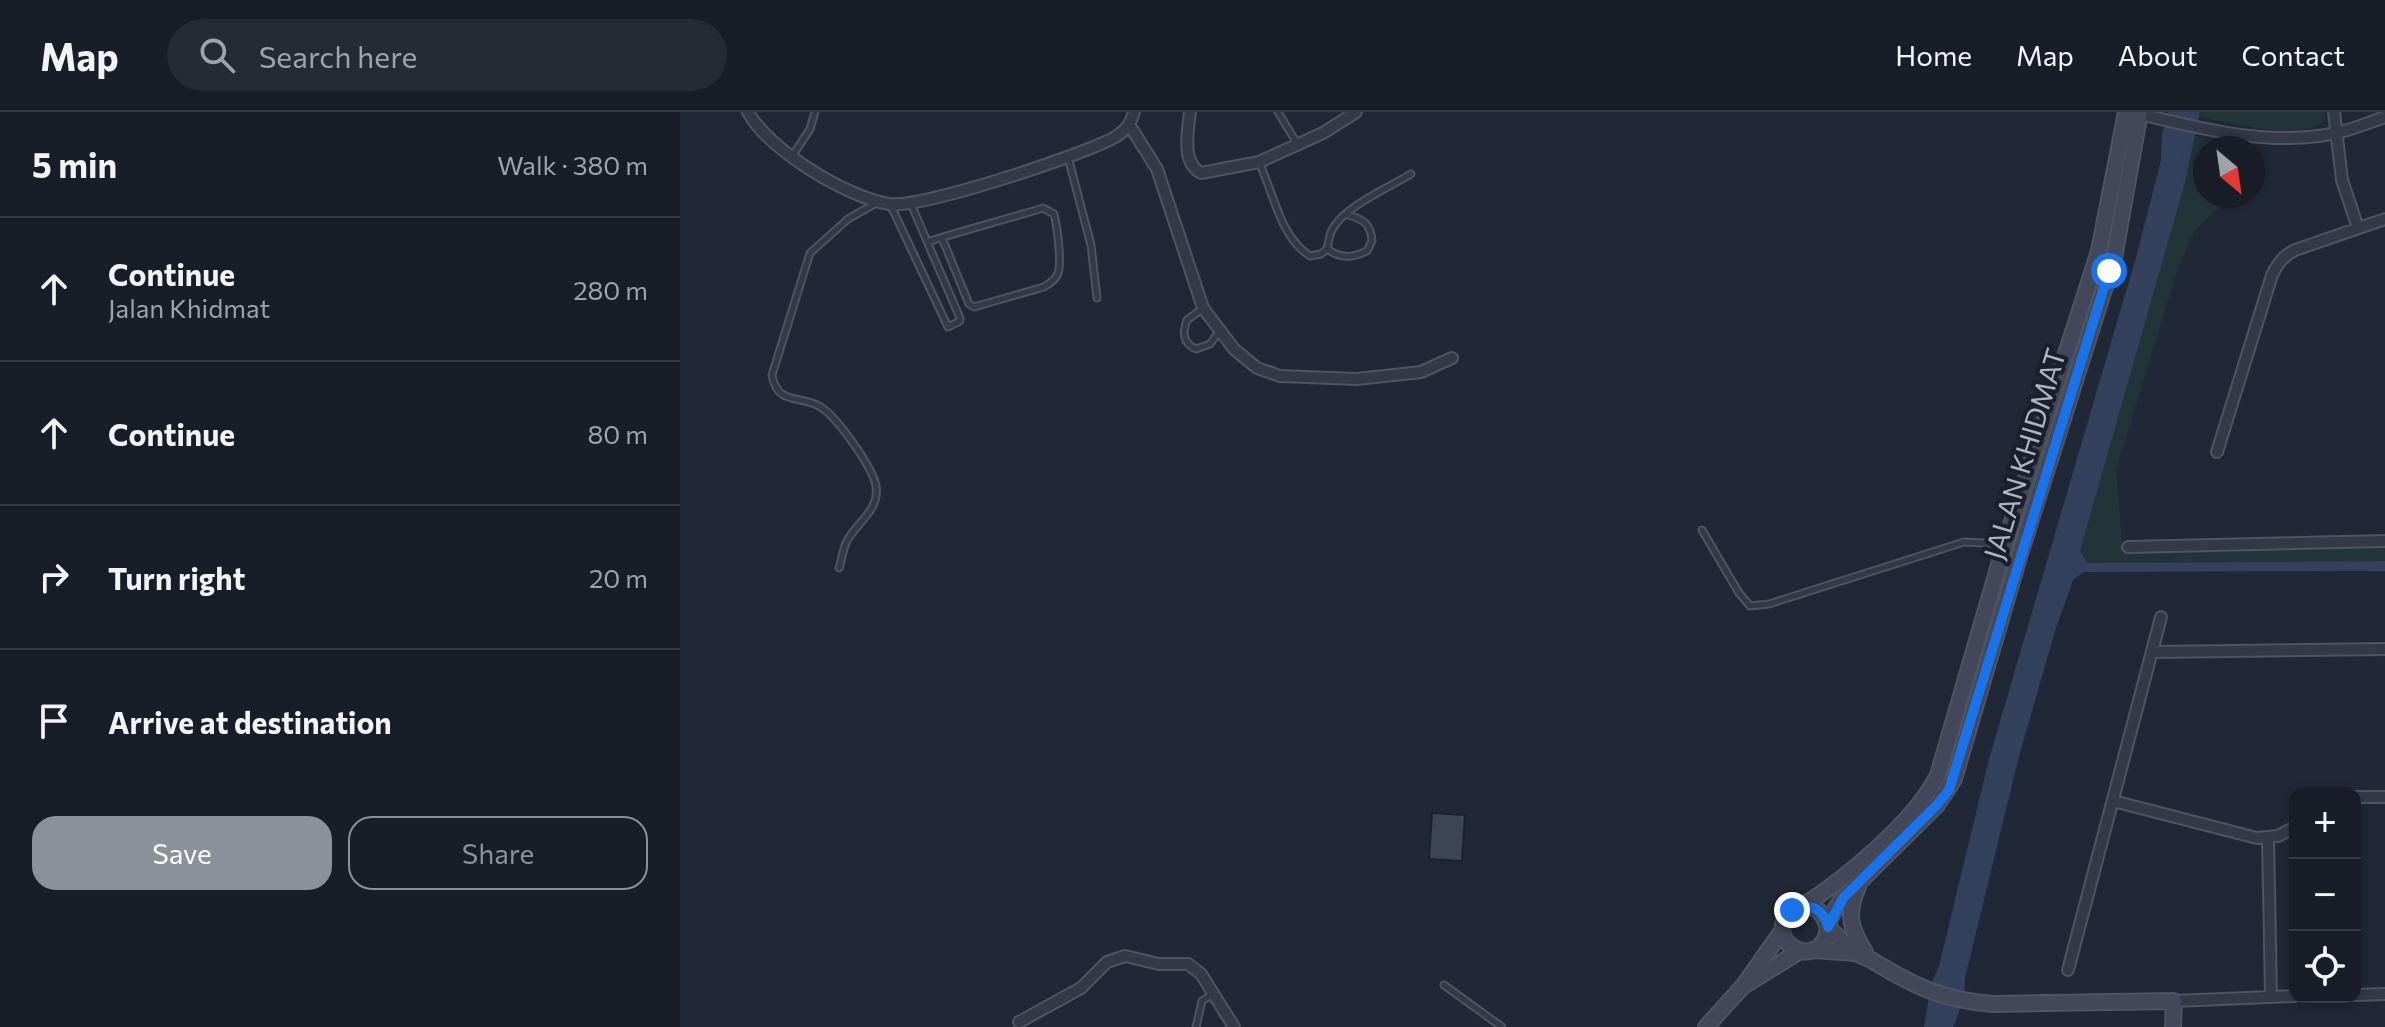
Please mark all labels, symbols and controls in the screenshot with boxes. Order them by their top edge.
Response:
search box [167,19,727,91]
text: Map [40,32,119,79]
icon: search [195,33,239,77]
text: Search here [259,37,417,74]
text: Home [1895,38,1972,72]
text: Map [2016,38,2074,72]
text: About [2118,38,2198,72]
text: Contact [2242,38,2345,72]
north arrow [2193,136,2265,208]
text: 5 min [32,143,117,185]
text: Walk · 380 m [497,149,648,180]
route start [2091,253,2127,289]
text: Continue [108,255,235,292]
icon: ahead [32,267,76,311]
text: 280 m [573,274,648,305]
text: Jalan Khidmat [108,292,270,323]
street label: JALAN KHIDMAT [1976,344,2072,563]
icon: ahead [32,411,76,455]
text: Continue [108,415,235,452]
text: 80 m [588,418,648,449]
icon: right [32,555,76,599]
text: Turn right [108,559,245,596]
text: 20 m [589,562,648,593]
icon: arrive [32,699,76,743]
text: Arrive at destination [108,703,392,740]
map controls [2289,787,2361,1003]
button: + [2289,787,2361,859]
button: Save [32,816,332,890]
button: Share [348,816,648,890]
button: − [2289,859,2361,931]
route end [1774,892,1810,928]
button: locate [2289,931,2361,1003]

